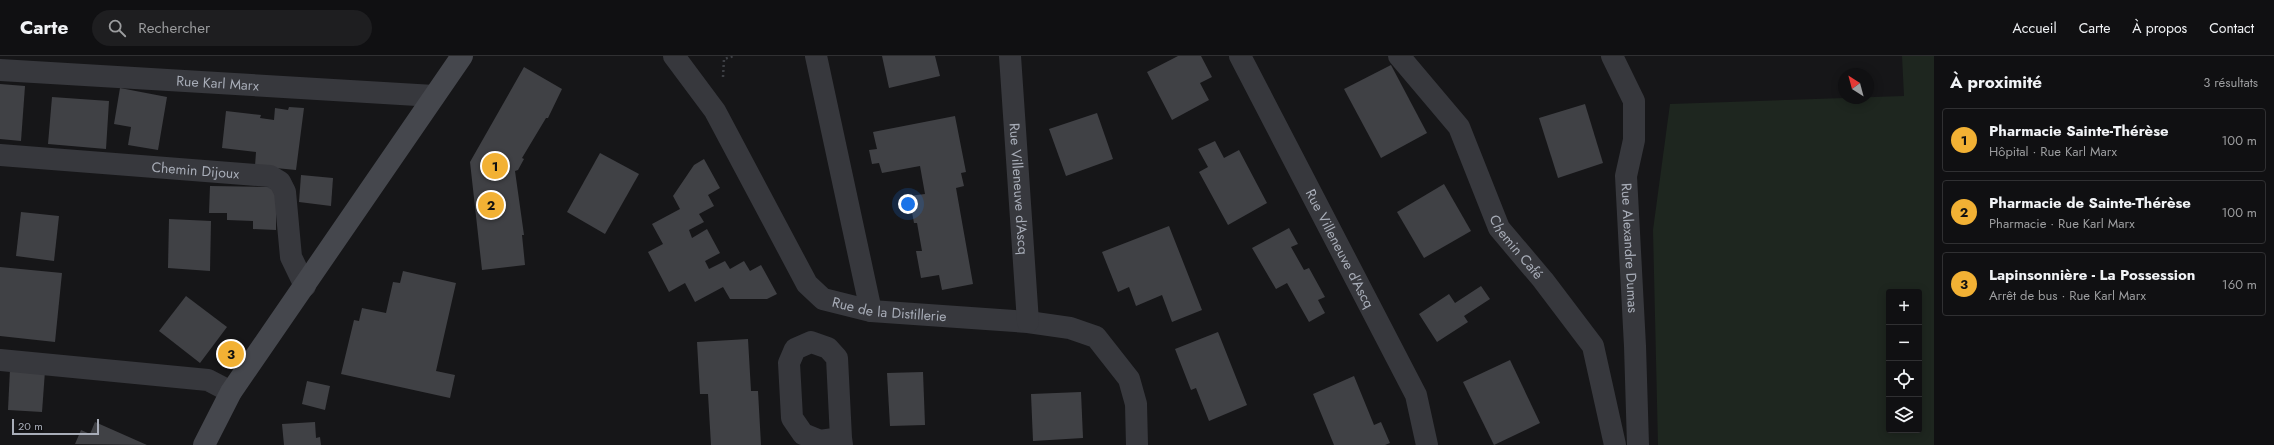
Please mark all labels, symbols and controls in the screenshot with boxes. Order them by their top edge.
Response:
search box [92,10,372,46]
text: Carte [20,14,68,41]
icon: search [106,17,128,39]
text: Rechercher [138,17,210,39]
text: Accueil [2013,18,2057,38]
text: Carte [2079,18,2110,38]
text: À propos [2132,18,2187,38]
text: Contact [2209,18,2254,38]
north arrow [1838,68,1874,104]
text: À proximité [1950,70,2042,94]
street label: Rue Karl Marx [176,71,260,95]
text: 3 résultats [2203,73,2258,92]
text: Pharmacie Sainte-Thérèse [1989,120,2169,142]
street label: Rue Villeneuve d'Ascq [1005,122,1033,255]
text: 1 [1961,131,1967,150]
text: 100 m [2222,131,2257,150]
text: Hôpital · Rue Karl Marx [1989,142,2117,161]
pin: 1 [482,151,508,181]
street label: Chemin Dijoux [151,157,240,184]
street label: Rue Alexandre Dumas [1616,182,1643,314]
street label: Rue Villeneuve d'Ascq [1301,185,1379,312]
pin: 2 [478,190,504,220]
text: Pharmacie de Sainte-Thérèse [1989,192,2191,214]
your location [898,194,918,214]
text: 2 [1960,203,1968,222]
text: 100 m [2222,203,2257,222]
street label: Chemin Café [1485,212,1548,284]
text: Pharmacie · Rue Karl Marx [1989,214,2135,233]
text: Lapinsonnière - La Possession [1989,264,2195,286]
text: 3 [1960,275,1968,294]
text: 160 m [2222,275,2257,294]
text: Arrêt de bus · Rue Karl Marx [1989,286,2146,305]
map controls [1886,289,1922,433]
button: + [1886,289,1922,325]
street label: Rue de la Distillerie [830,292,947,326]
button: − [1886,325,1922,361]
pin: 3 [218,339,244,369]
button: locate [1886,361,1922,397]
button: layers [1886,397,1922,433]
scale bar [12,417,99,436]
text: 20 m [18,418,43,434]

